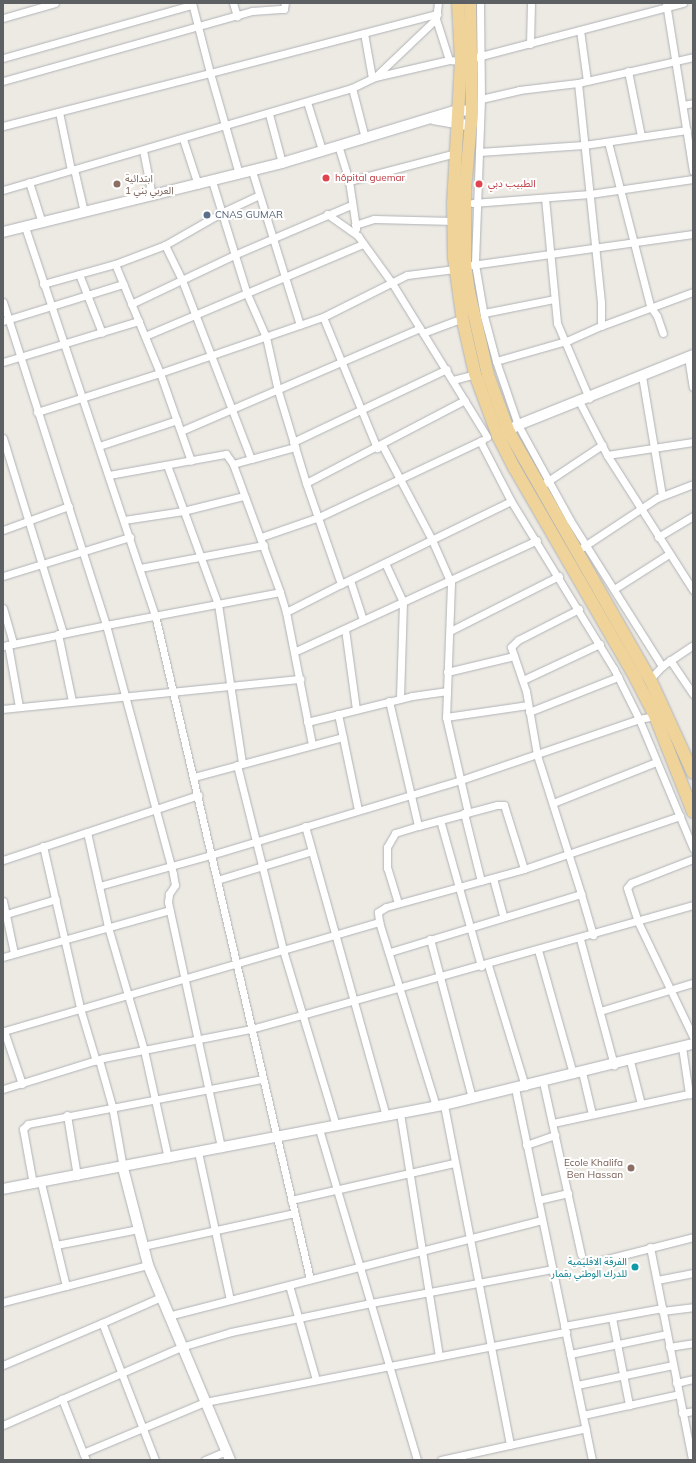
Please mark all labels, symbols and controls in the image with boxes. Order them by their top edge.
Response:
place label: ابتدائية العربي بني 1 [125,172,174,196]
marker: hôpital guemar [320,172,332,184]
place label: hôpital guemar [335,172,405,184]
marker: الطبيب دبي [473,178,485,190]
place label: الطبيب دبي [488,178,536,190]
marker: ابتدائية العربي بني 1 [112,179,122,189]
place label: CNAS GUMAR [215,209,283,221]
marker: CNAS GUMAR [202,210,212,220]
place label: Ecole Khalifa Ben Hassan [564,1156,623,1180]
marker: Ecole Khalifa Ben Hassan [626,1163,636,1173]
place label: الفرقة الاقليمية للدرك الوطني بقمار [551,1255,627,1278]
marker: الفرقة الاقليمية للدرك الوطني بقمار [630,1262,640,1272]

